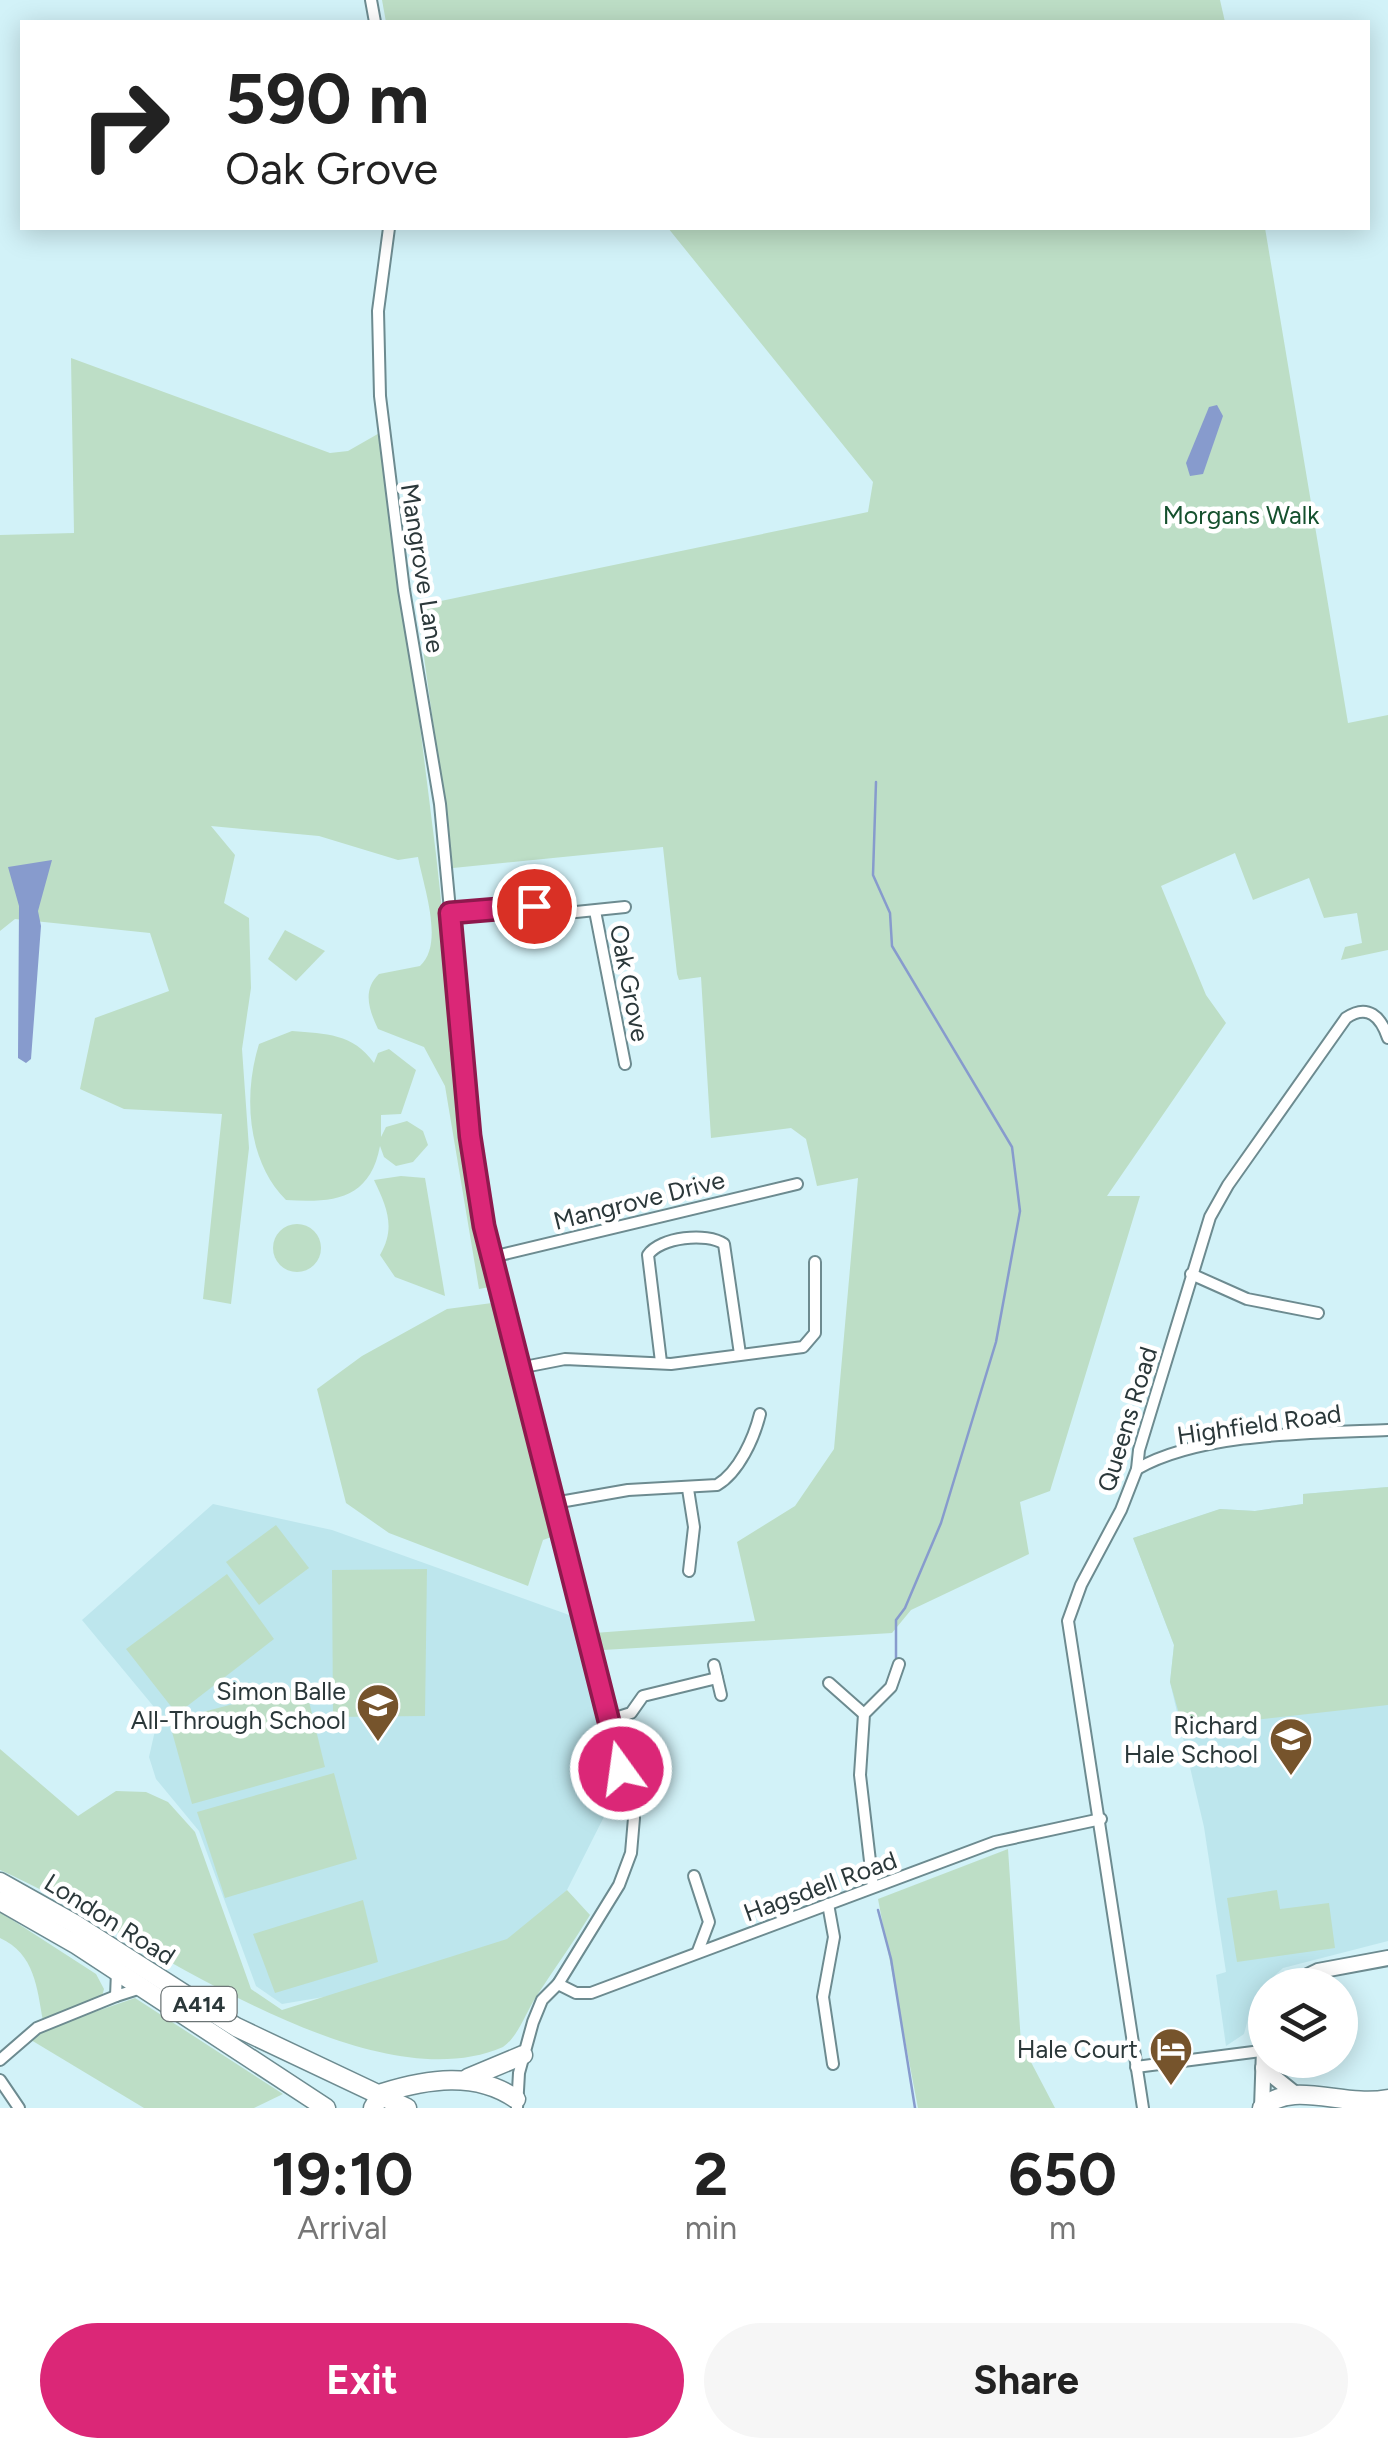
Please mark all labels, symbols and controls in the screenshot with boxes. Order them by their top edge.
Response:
text: 590 m [225,56,429,141]
icon: right [60,60,190,190]
text: Oak Grove [225,141,438,195]
street label: Mangrove Lane [395,481,451,655]
park label: Morgans Walk [1163,500,1320,530]
pin [492,864,577,949]
icon: arrive [507,879,562,934]
street label: Oak Grove [604,922,656,1044]
street label: Mangrove Drive [550,1164,728,1236]
street label: Queens Road [1091,1343,1163,1495]
street label: Highfield Road [1175,1398,1343,1450]
place label: Simon Balle All-Through School [131,1676,346,1735]
school or university icon: Simon Balle All-Through School [355,1682,401,1743]
place label: Richard Hale School [1124,1710,1258,1769]
school or university icon: Richard Hale School [1268,1716,1314,1777]
position arrow [569,1717,673,1821]
street label: Hagsdell Road [739,1844,901,1928]
street label: London Road [39,1867,181,1971]
map controls [1248,1968,1358,2078]
button: layers [1248,1968,1358,2078]
road number: A414 [162,1987,236,2021]
hotel icon: Hale Court [1148,2026,1194,2087]
place label: Hale Court [1017,2034,1138,2064]
text: 19:10 [271,2138,414,2210]
text: 2 [694,2138,728,2210]
text: 650 [1008,2138,1117,2210]
text: Arrival [297,2209,388,2247]
text: min [685,2209,737,2247]
text: m [1049,2209,1076,2247]
button: Exit [40,2323,684,2438]
button: Share [704,2323,1348,2438]

